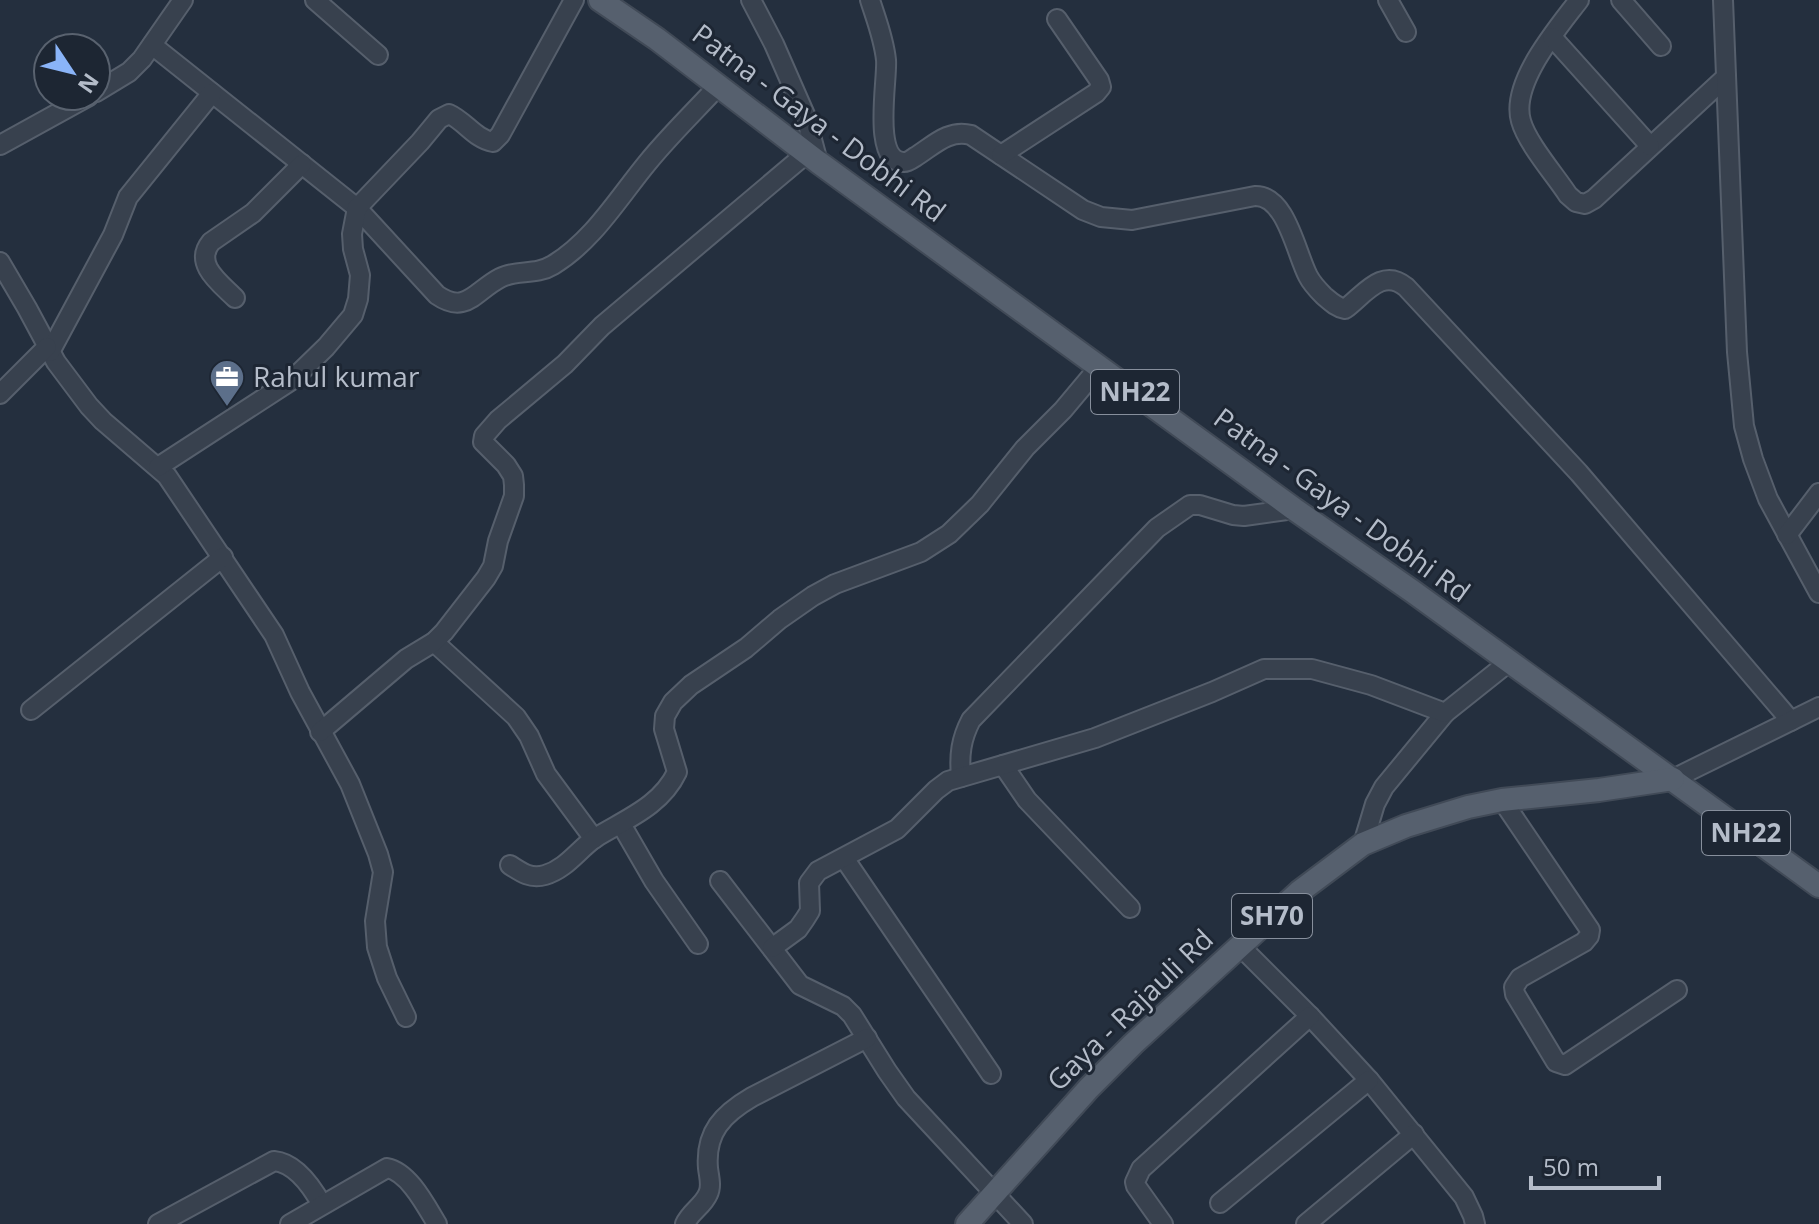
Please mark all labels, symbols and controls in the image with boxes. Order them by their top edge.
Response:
street label: Patna - Gaya - Dobhi Rd [685,14,954,230]
north arrow [32,32,112,112]
text: N [72,68,107,100]
place label: Rahul kumar [253,357,420,395]
office icon: Rahul kumar [208,358,246,408]
road number: NH22 [1091,370,1179,414]
street label: Patna - Gaya - Dobhi Rd [1207,398,1478,610]
road number: NH22 [1702,811,1790,855]
road number: SH70 [1232,894,1312,938]
street label: Gaya - Rajauli Rd [1038,920,1221,1099]
scale bar [1531,1140,1659,1190]
text: 50 m [1543,1150,1599,1183]

